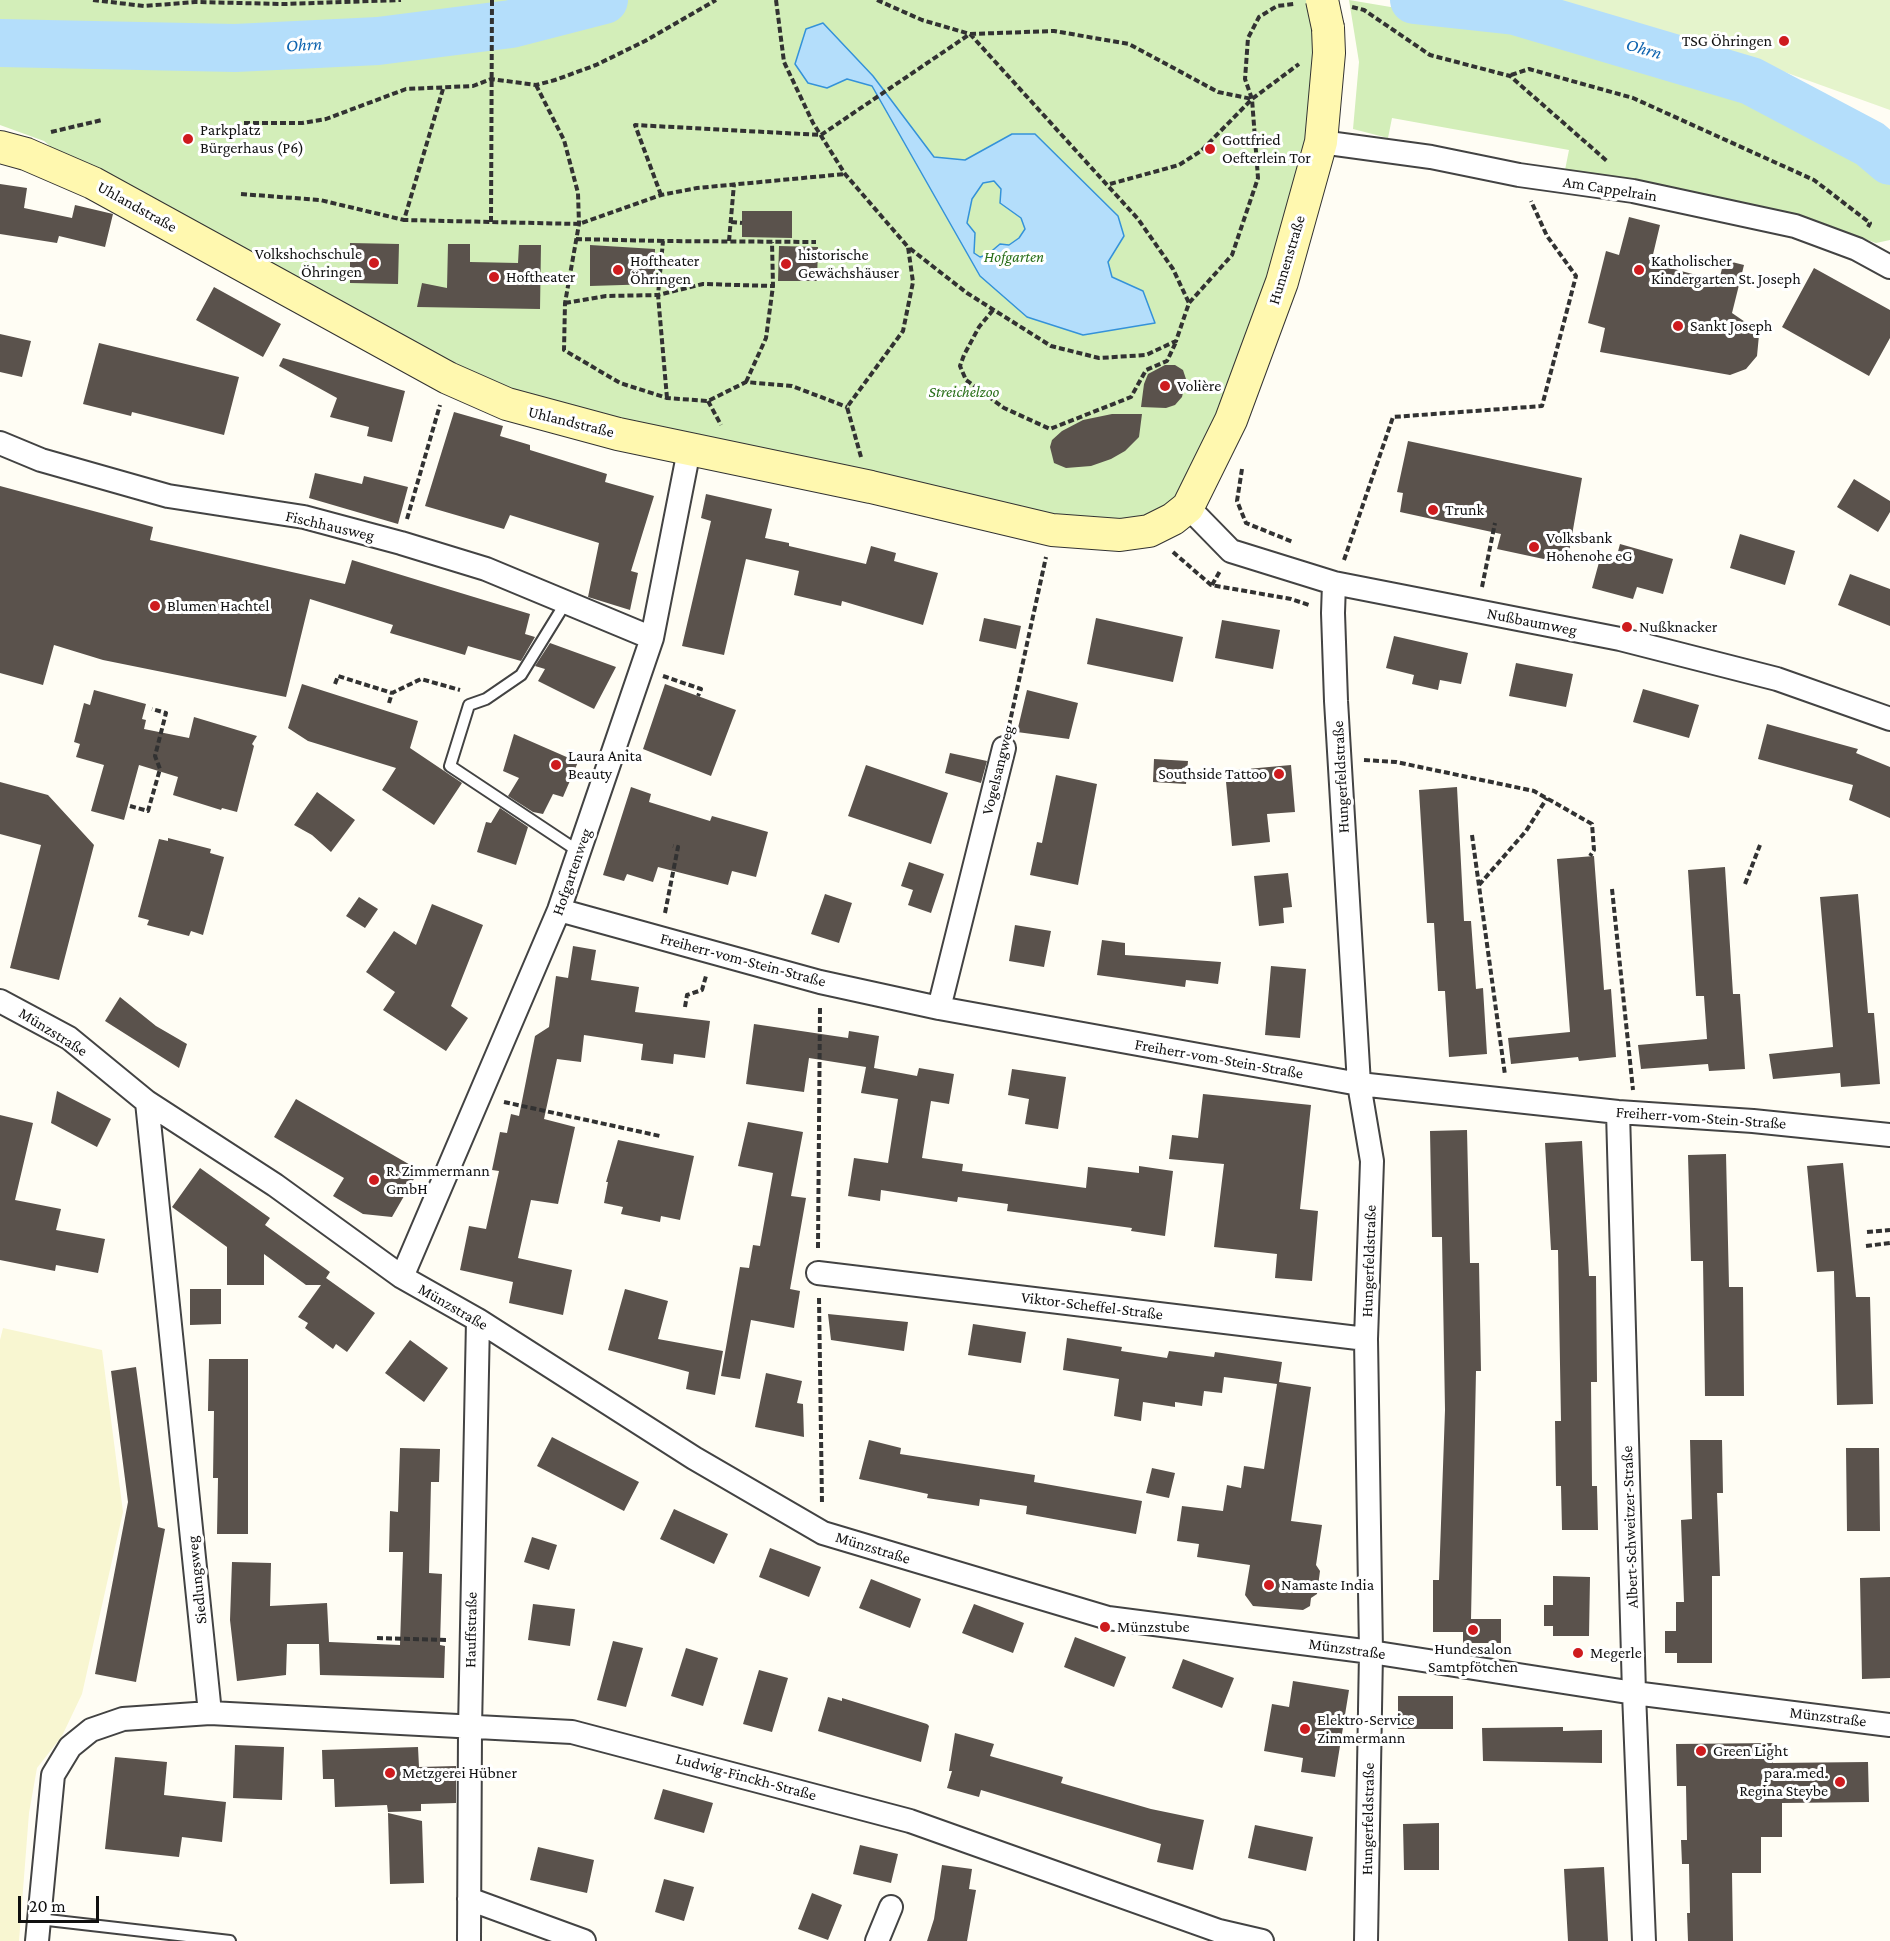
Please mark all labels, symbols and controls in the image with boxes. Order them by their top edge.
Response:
place label: TSG Öhringen [1682,31,1772,51]
water label: Ohrn [285,33,323,57]
water label: Ohrn [1624,34,1664,64]
marker: TSG Öhringen [1777,34,1791,48]
place label: Parkplatz Bürgerhaus (P6) [200,120,304,158]
place label: Gottfried Oefterlein Tor [1222,130,1311,168]
marker: Parkplatz Bürgerhaus (P6) [181,132,195,146]
marker: Gottfried Oefterlein Tor [1203,142,1217,156]
street label: Am Cappelrain [1561,172,1659,206]
street label: Uhlandstraße [94,177,180,237]
street label: Hunnenstraße [1264,213,1310,307]
place label: Volkshochschule Öhringen [255,244,362,282]
place label: historische Gewächshäuser [798,245,899,283]
park label: Hofgarten [984,247,1044,267]
place label: Hoftheater Öhringen [630,251,699,289]
place label: Katholischer Kindergarten St. Joseph [1651,251,1801,289]
marker: Volkshochschule Öhringen [367,256,381,270]
marker: historische Gewächshäuser [779,257,793,271]
marker: Hoftheater Öhringen [611,263,625,277]
marker: Katholischer Kindergarten St. Joseph [1632,263,1646,277]
place label: Hoftheater [506,267,575,287]
marker: Hoftheater [487,270,501,284]
place label: Sankt Joseph [1690,316,1772,336]
marker: Sankt Joseph [1671,319,1685,333]
place label: Volière [1177,376,1221,396]
marker: Volière [1158,379,1172,393]
park label: Streichelzoo [929,382,999,402]
street label: Uhlandstraße [526,402,616,442]
place label: Trunk [1445,500,1484,520]
marker: Trunk [1426,503,1440,517]
street label: Fischhausweg [284,506,376,546]
place label: Volksbank Hohenohe eG [1546,528,1632,566]
marker: Volksbank Hohenohe eG [1527,540,1541,554]
place label: Blumen Hachtel [167,596,269,616]
marker: Blumen Hachtel [148,599,162,613]
street label: Nußbaumweg [1485,604,1579,640]
place label: Nußknacker [1639,617,1717,637]
marker: Nußknacker [1620,620,1634,634]
street label: Hungerfeldstraße [1328,720,1354,834]
street label: Vogelsangweg [978,723,1018,817]
place label: Laura Anita Beauty [568,746,642,784]
marker: Laura Anita Beauty [549,758,563,772]
place label: Southside Tattoo [1158,764,1267,784]
marker: Southside Tattoo [1272,767,1286,781]
street label: Hofgartenweg [548,826,596,918]
street label: Freiherr-vom-Stein-Straße [658,929,828,991]
street label: Münzstraße [15,1003,91,1061]
street label: Freiherr-vom-Stein-Straße [1133,1035,1305,1083]
street label: Freiherr-vom-Stein-Straße [1615,1102,1787,1134]
place label: R. Zimmermann GmbH [386,1161,490,1199]
marker: R. Zimmermann GmbH [367,1173,381,1187]
street label: Hungerfeldstraße [1357,1204,1381,1318]
street label: Münzstraße [415,1279,491,1335]
street label: Viktor-Scheffel-Straße [1020,1288,1164,1324]
street label: Albert-Schweitzer-Straße [1618,1445,1642,1609]
street label: Münzstraße [833,1527,913,1569]
street label: Siedlungsweg [183,1535,211,1625]
place label: Namaste India [1281,1575,1374,1595]
marker: Namaste India [1262,1578,1276,1592]
street label: Hauffstraße [461,1592,481,1668]
place label: Münzstube [1117,1617,1189,1637]
marker: Münzstube [1098,1620,1112,1634]
marker: Hundesalon Samtpfötchen [1466,1623,1480,1637]
street label: Münzstraße [1307,1634,1387,1664]
place label: Hundesalon Samtpfötchen [1428,1639,1518,1677]
place label: Megerle [1590,1643,1642,1663]
marker: Megerle [1571,1646,1585,1660]
street label: Münzstraße [1788,1703,1868,1731]
place label: Elektro-Service Zimmermann [1317,1710,1415,1748]
marker: Elektro-Service Zimmermann [1298,1722,1312,1736]
place label: Green Light [1713,1741,1788,1761]
marker: Green Light [1694,1744,1708,1758]
street label: Ludwig-Finckh-Straße [674,1749,818,1805]
place label: Metzgerei Hübner [402,1763,517,1783]
street label: Hungerfeldstraße [1357,1763,1379,1875]
place label: para.med. Regina Steybe [1739,1763,1828,1801]
marker: Metzgerei Hübner [383,1766,397,1780]
marker: para.med. Regina Steybe [1833,1775,1847,1789]
scale bar [21,1884,102,1922]
text: 20 m [29,1896,66,1916]

